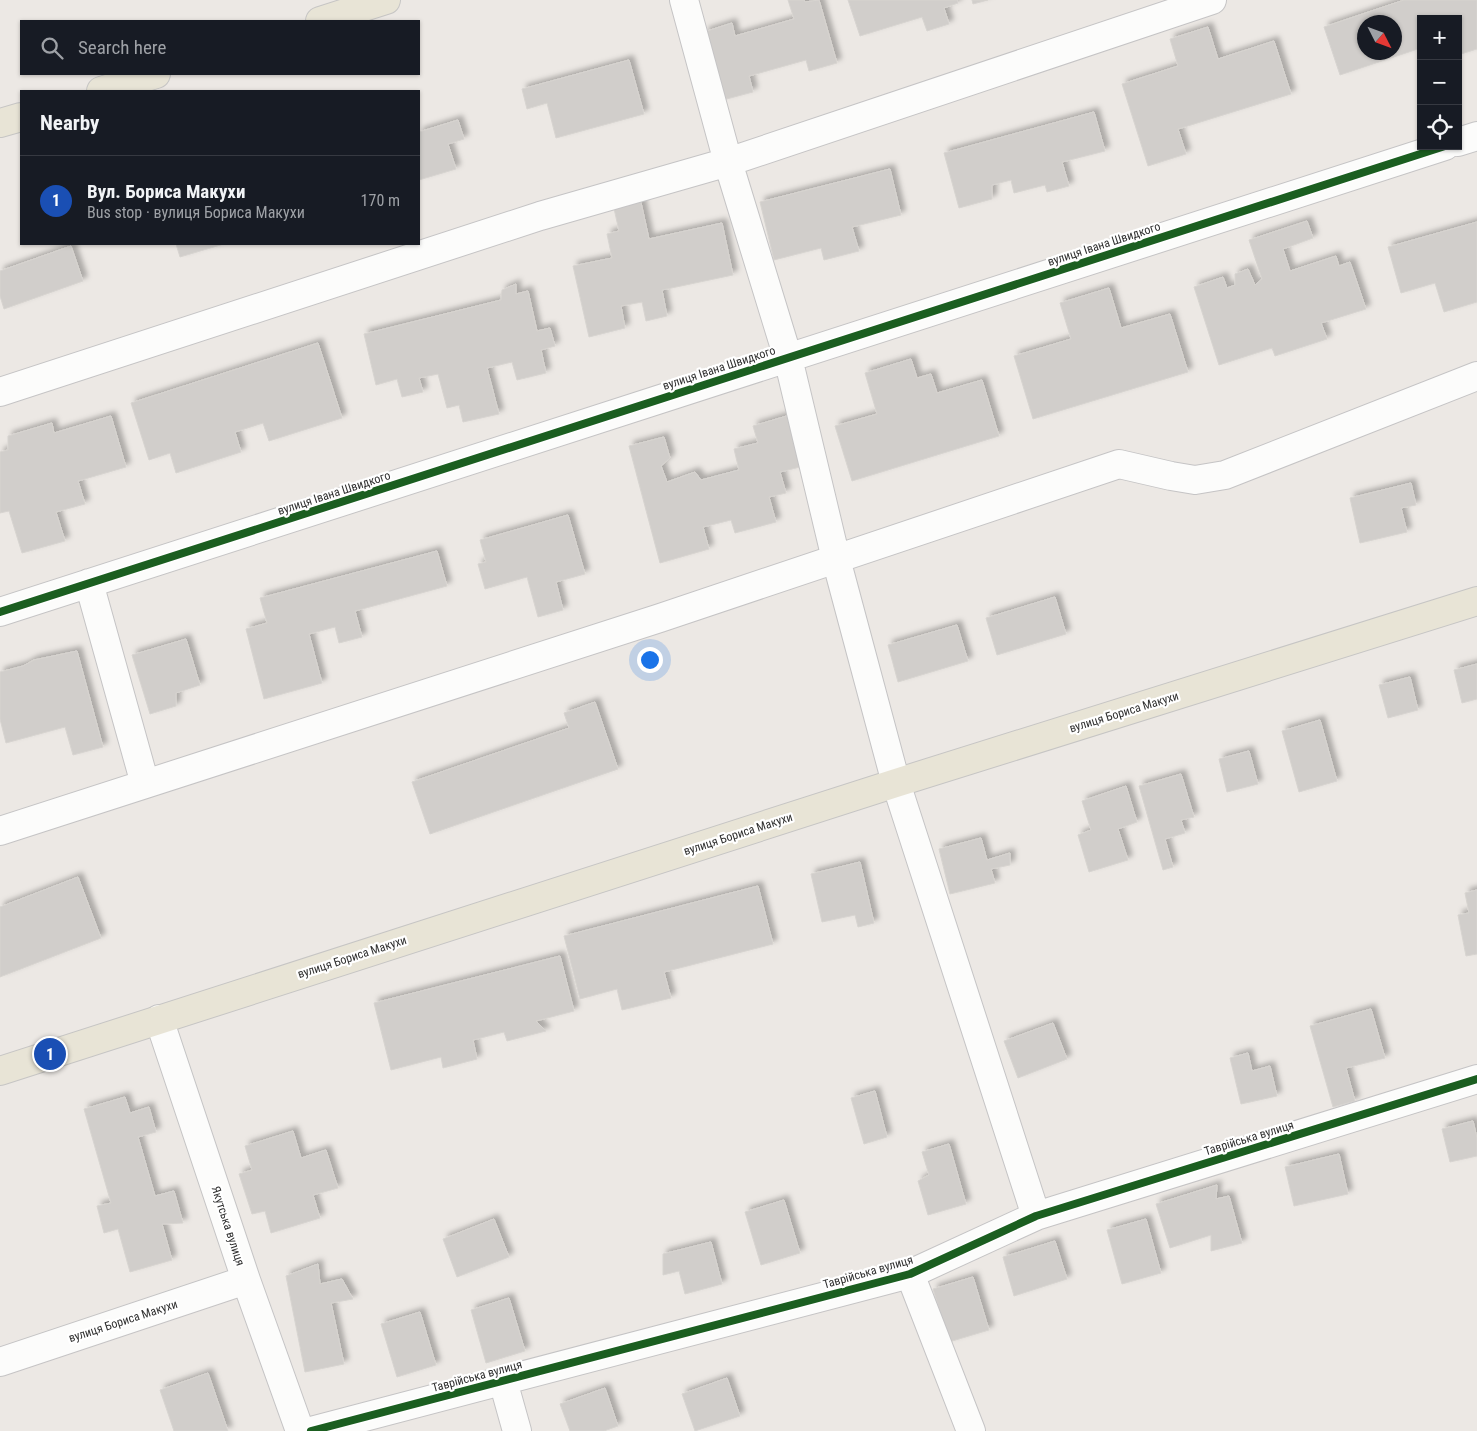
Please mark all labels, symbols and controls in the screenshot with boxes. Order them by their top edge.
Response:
north arrow [1357,15,1402,60]
map controls [1417,15,1462,150]
button: + [1417,15,1462,60]
search box [20,20,420,75]
icon: search [38,34,66,62]
text: Search here [78,36,166,59]
button: − [1417,60,1462,105]
button: locate [1417,105,1462,150]
text: Nearby [40,111,99,135]
text: Вул. Бориса Макухи [87,180,245,203]
text: 1 [52,191,60,210]
text: 170 m [361,191,400,210]
text: Bus stop · вулиця Бориса Макухи [87,203,305,222]
street label: вулиця Івана Швидкого [1046,219,1162,269]
street label: вулиця Івана Швидкого [661,343,777,393]
street label: вулиця Івана Швидкого [276,468,392,518]
your location [637,647,663,673]
street label: вулиця Бориса Макухи [1068,689,1180,735]
street label: вулиця Бориса Макухи [682,810,794,858]
street label: вулиця Бориса Макухи [296,933,408,981]
pin: 1 [34,1035,66,1073]
street label: Таврійська вулиця [1203,1118,1295,1158]
street label: Якутська вулиця [209,1184,247,1268]
street label: Таврійська вулиця [821,1252,915,1292]
street label: вулиця Бориса Макухи [67,1297,179,1345]
street label: Таврійська вулиця [430,1357,524,1395]

